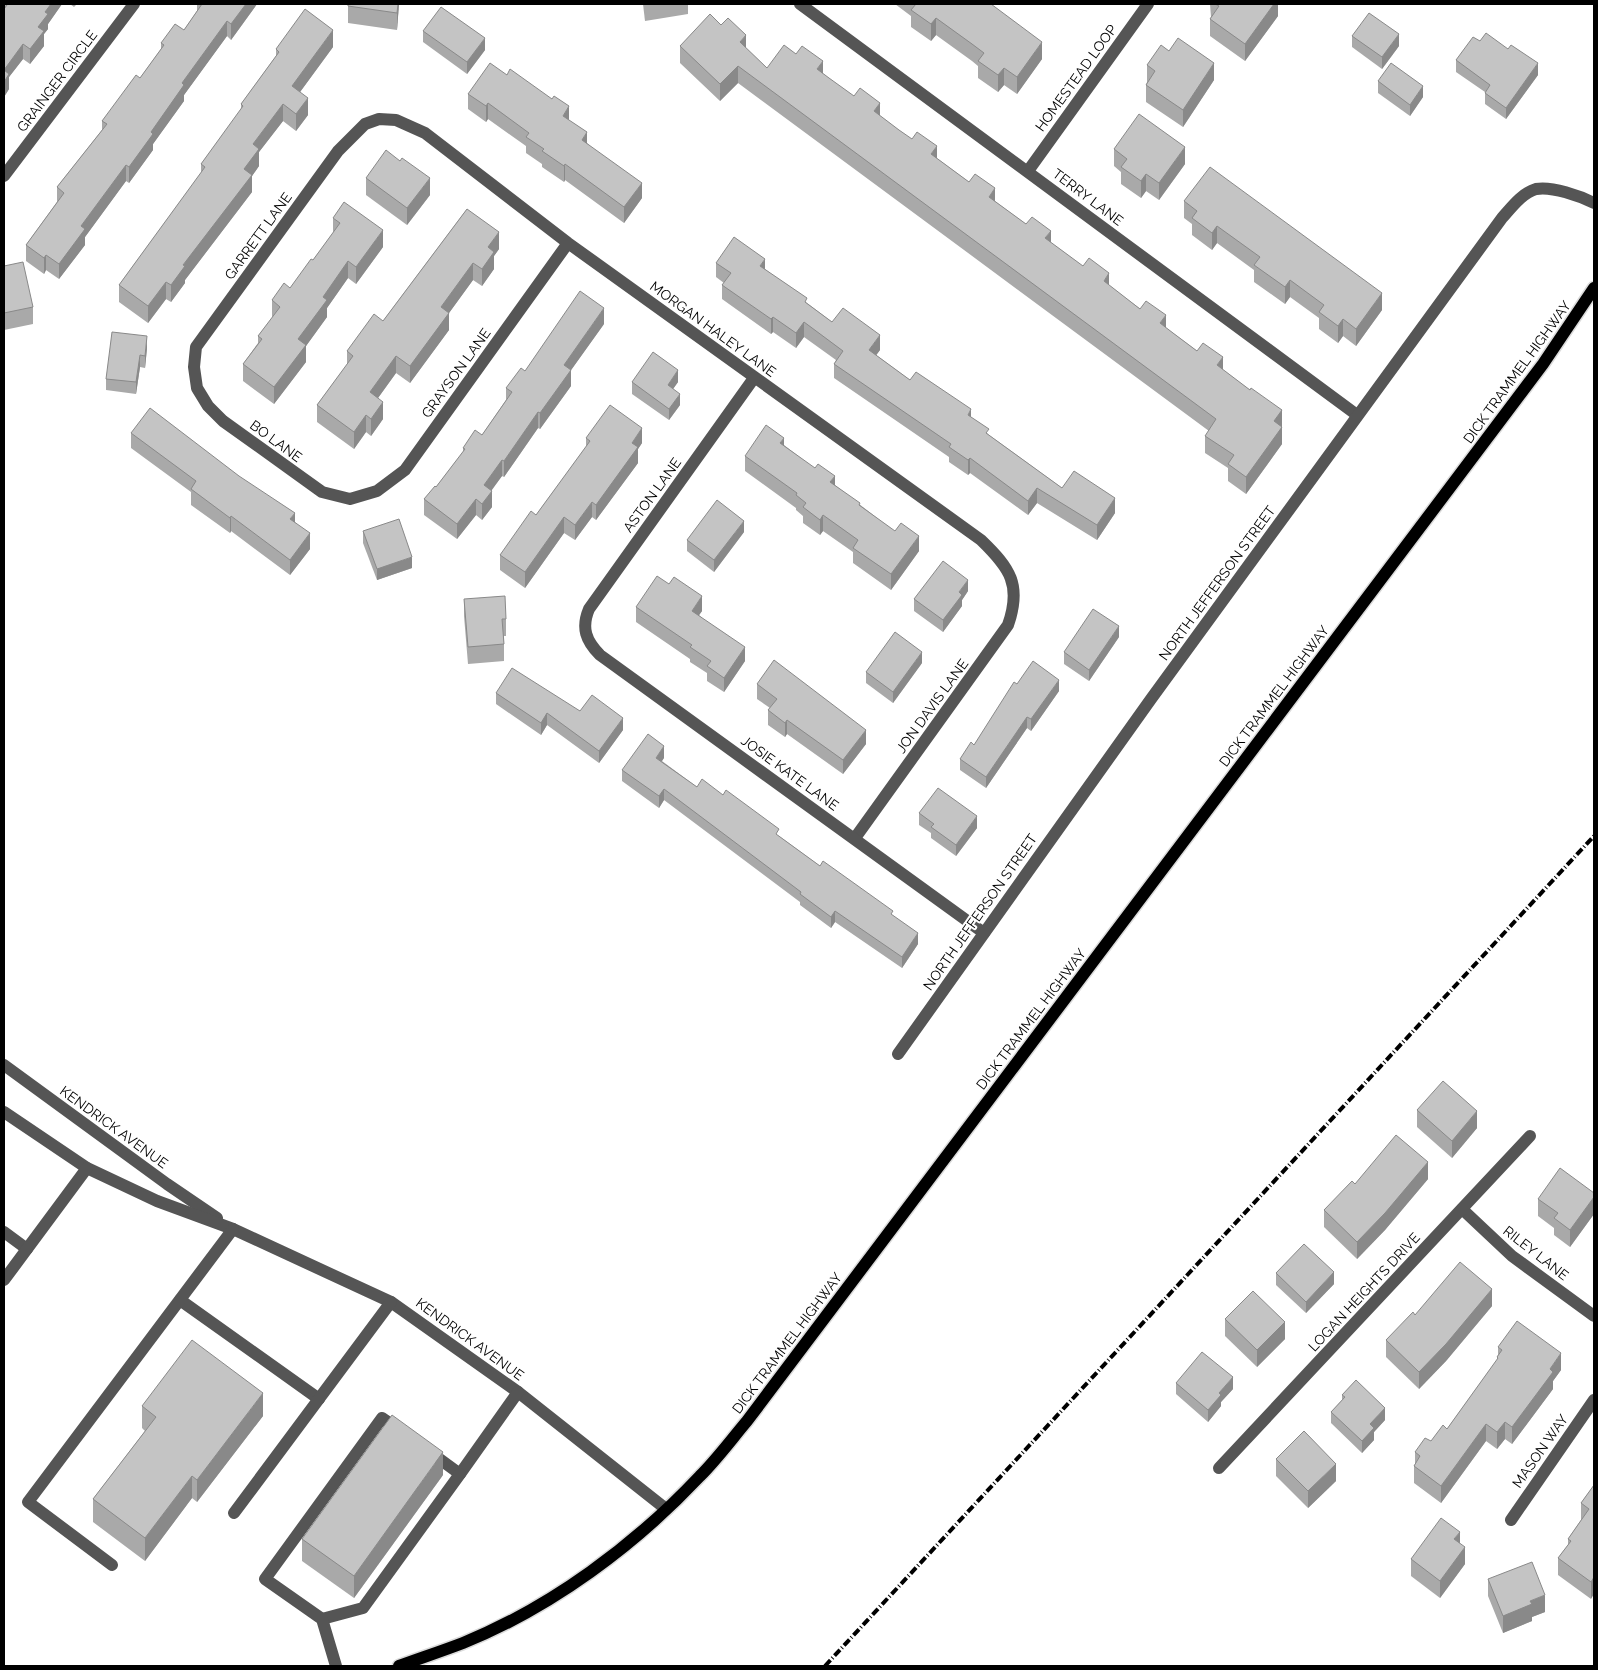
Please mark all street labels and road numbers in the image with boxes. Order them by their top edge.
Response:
street label: HOMESTEAD LOOP [1032,21,1120,134]
street label: GRAINGER CIRCLE [14,27,100,135]
street label: TERRY LANE [1050,165,1126,229]
street label: GARRETT LANE [221,189,295,283]
street label: MORGAN HALEY LANE [647,278,779,380]
street label: DICK TRAMMEL HIGHWAY [1460,298,1574,446]
street label: GRAYSON LANE [418,325,494,421]
street label: BO LANE [247,417,305,465]
street label: ASTON LANE [620,455,684,535]
street label: NORTH JEFFERSON STREET [1156,502,1279,663]
street label: DICK TRAMMEL HIGHWAY [1216,622,1332,770]
street label: JON DAVIS LANE [893,656,971,756]
street label: JOSIE KATE LANE [738,732,842,814]
street label: NORTH JEFFERSON STREET [920,830,1040,993]
street label: DICK TRAMMEL HIGHWAY [973,945,1089,1093]
street label: KENDRICK AVENUE [57,1083,171,1171]
street label: RILEY LANE [1500,1223,1572,1283]
street label: LOGAN HEIGHTS DRIVE [1305,1229,1423,1355]
street label: DICK TRAMMEL HIGHWAY [729,1269,845,1417]
street label: KENDRICK AVENUE [413,1295,527,1383]
street label: MASON WAY [1509,1411,1571,1491]

